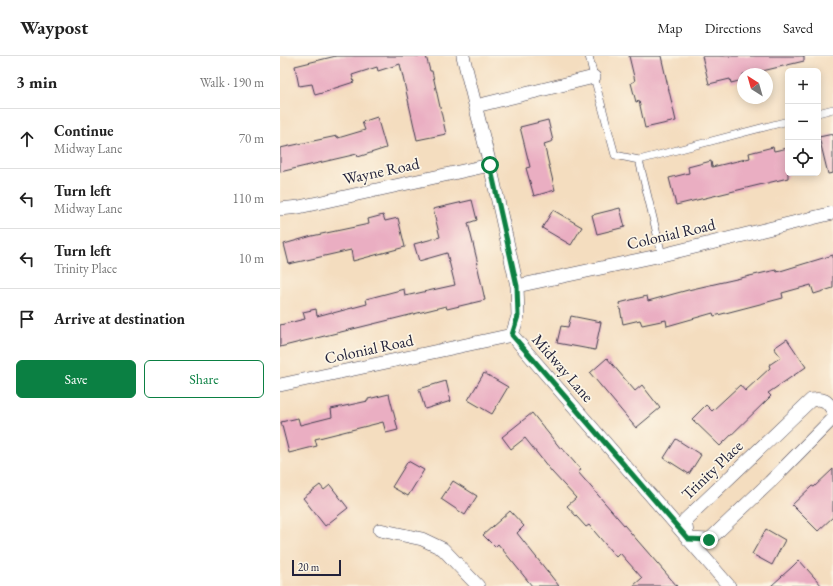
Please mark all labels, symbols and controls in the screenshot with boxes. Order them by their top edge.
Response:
text: Waypost [20,15,88,40]
text: Map [657,19,683,37]
text: Directions [705,19,761,37]
text: Saved [783,19,813,37]
north arrow [737,68,773,104]
map controls [785,68,821,176]
button: + [785,68,821,104]
text: 3 min [16,71,57,93]
text: Walk · 190 m [200,74,264,91]
button: − [785,104,821,140]
text: Continue [54,121,114,140]
icon: ahead [16,128,38,150]
text: 70 m [239,130,264,147]
text: Midway Lane [54,140,122,157]
button: locate [785,140,821,176]
street label: Wayne Road [341,152,422,189]
route start [481,156,499,174]
text: Turn left [54,181,111,200]
icon: left [16,188,38,210]
text: 110 m [233,190,264,207]
text: Midway Lane [54,200,122,217]
street label: Colonial Road [625,213,718,254]
text: Turn left [54,241,111,260]
icon: left [16,248,38,270]
text: 10 m [239,250,264,267]
text: Trinity Place [54,260,117,277]
icon: arrive [16,308,38,330]
text: Arrive at destination [54,309,185,328]
street label: Colonial Road [323,329,416,369]
street label: Midway Lane [528,329,598,407]
button: Save [16,360,136,398]
button: Share [144,360,264,398]
street label: Trinity Place [677,436,747,504]
route end [700,531,718,549]
scale bar [292,558,341,577]
text: 20 m [298,560,319,574]

